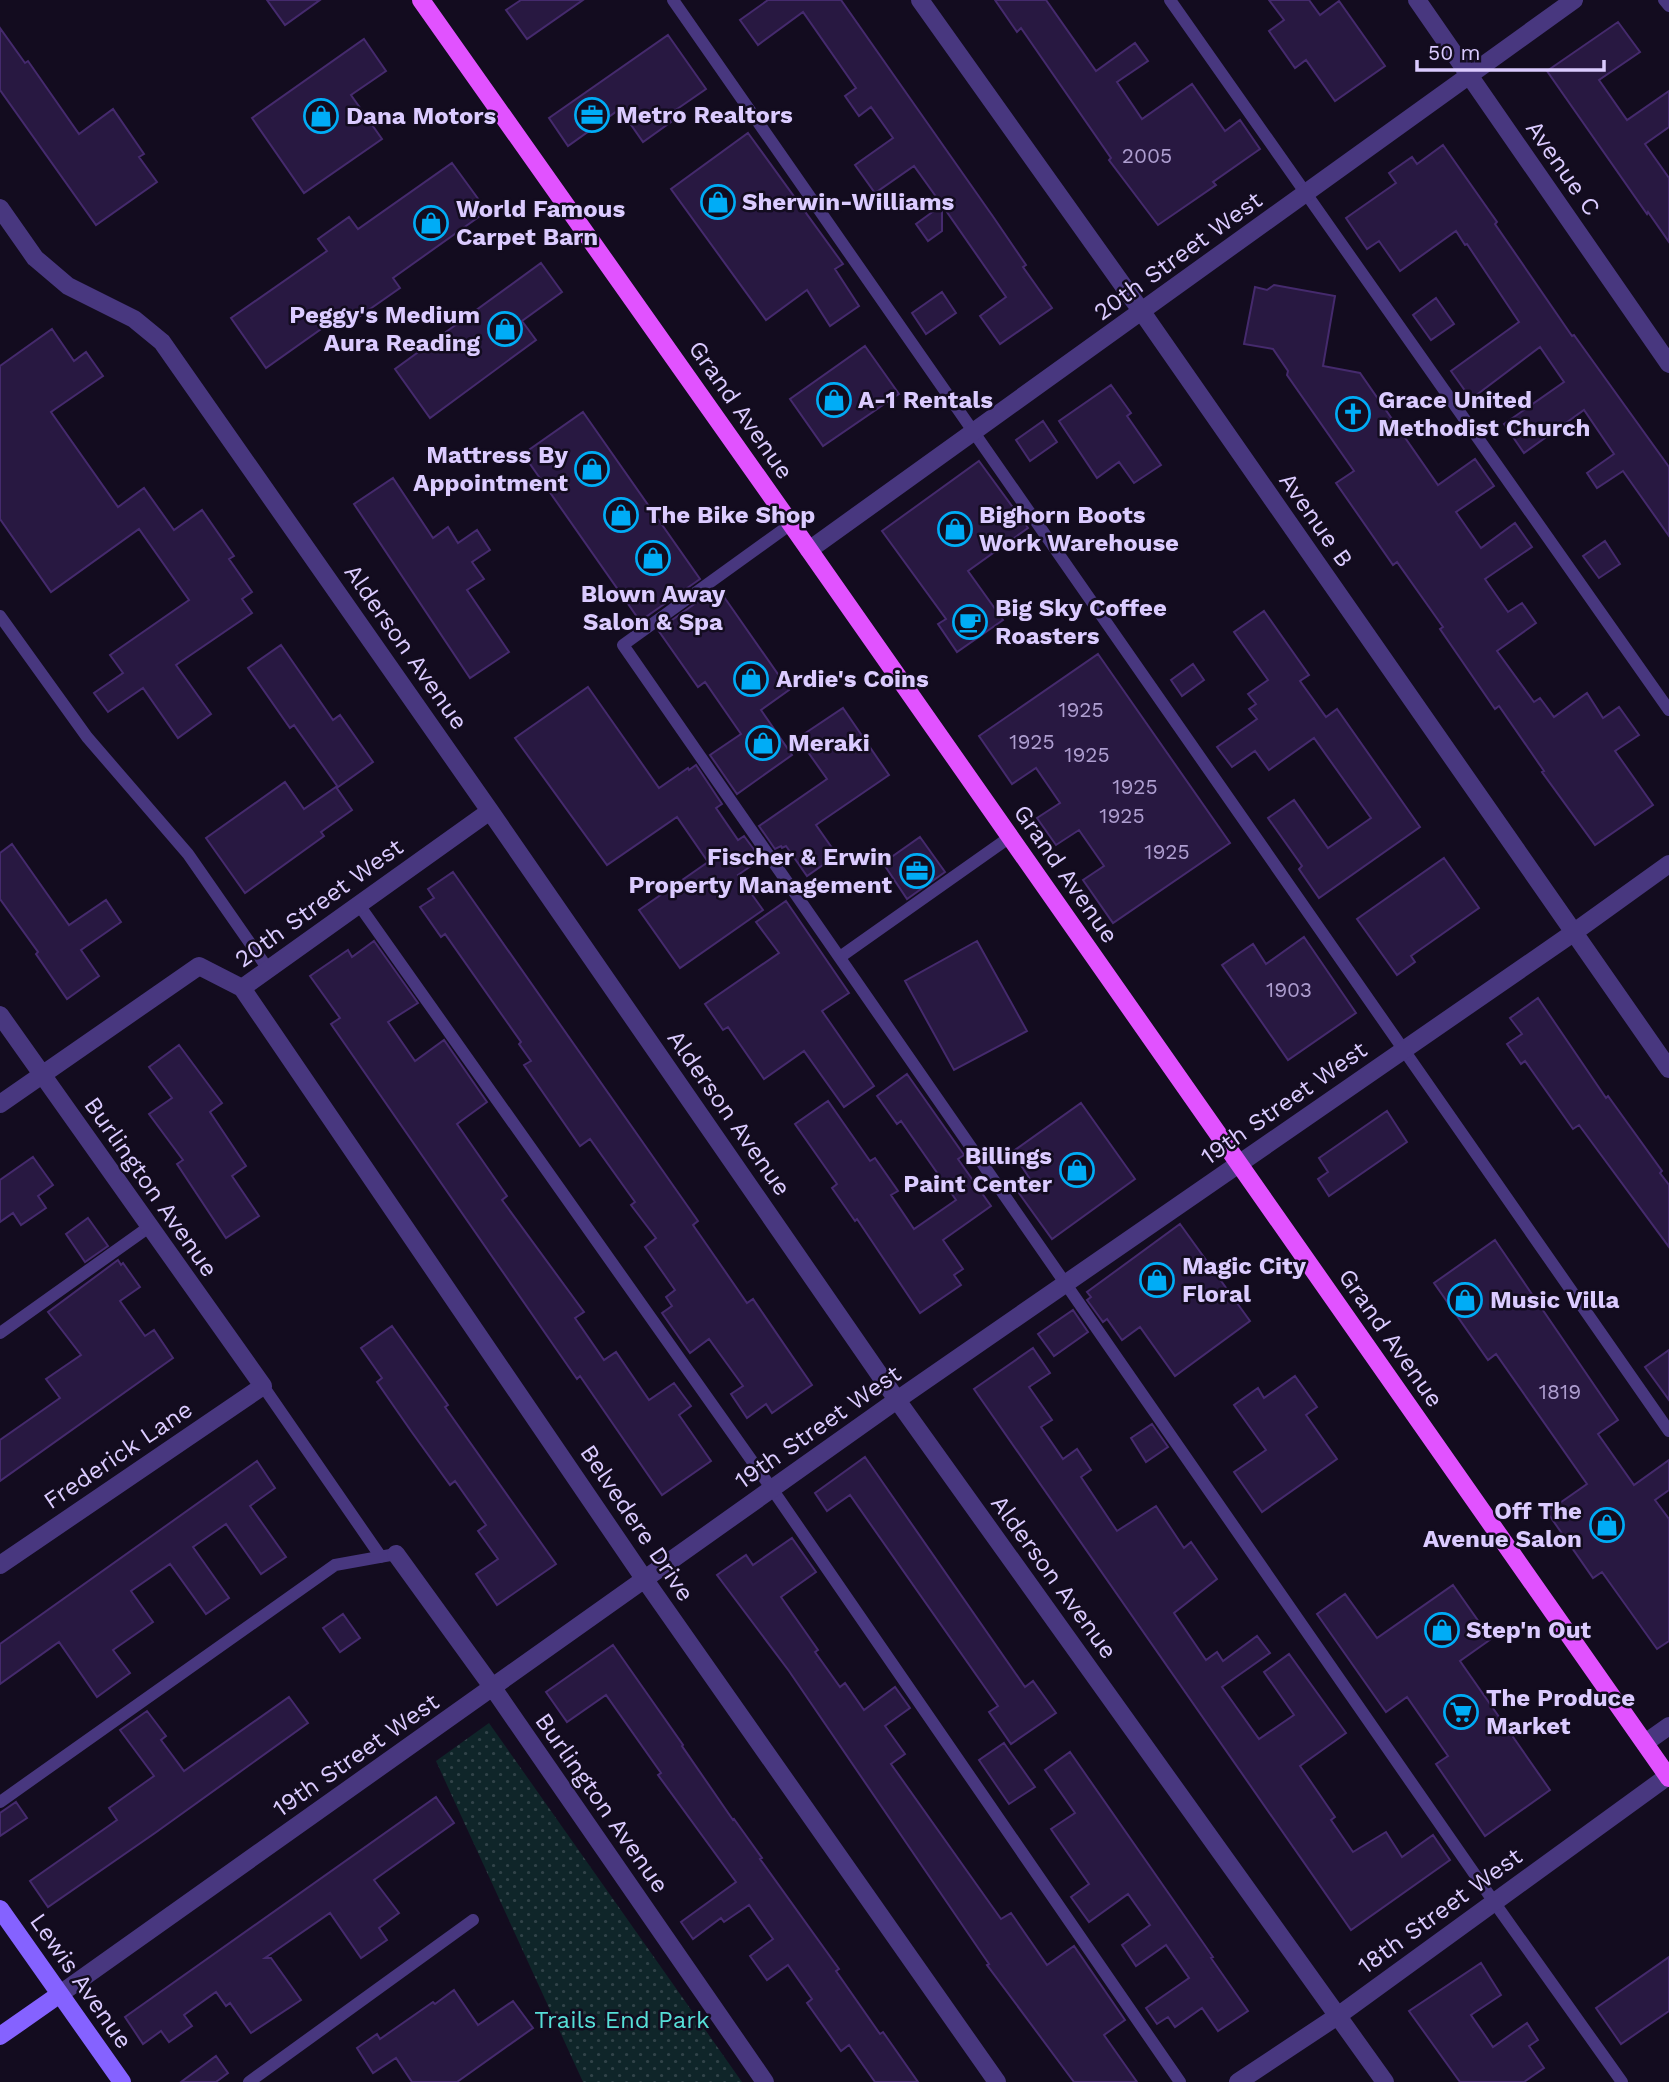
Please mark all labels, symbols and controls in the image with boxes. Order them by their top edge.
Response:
scale bar [1417,28,1604,72]
text: 50 m [1428,40,1480,65]
office icon: Metro Realtors [573,96,611,134]
shop icon: Dana Motors [302,97,340,135]
place label: Metro Realtors [616,101,793,129]
place label: Dana Motors [346,102,496,130]
street label: Avenue C [1520,115,1606,221]
house number: 2005 [1122,143,1172,168]
shop icon: Sherwin-Williams [699,183,737,221]
street label: 20th Street West [1089,186,1267,326]
place label: Sherwin-Williams [742,188,955,216]
place label: World Famous Carpet Barn [456,195,625,251]
shop icon: World Famous Carpet Barn [412,204,450,242]
place label: Peggy's Medium Aura Reading [289,301,481,357]
shop icon: Peggy's Medium Aura Reading [486,310,524,348]
street label: Grand Avenue [683,335,799,485]
shop icon: A-1 Rentals [815,381,853,419]
place label: A-1 Rentals [858,386,993,414]
place label: Grace United Methodist Church [1378,386,1590,442]
church icon: Grace United Methodist Church [1334,395,1372,433]
place label: Mattress By Appointment [413,441,569,497]
shop icon: Mattress By Appointment [573,450,611,488]
street label: Avenue B [1273,467,1359,573]
shop icon: The Bike Shop [602,496,640,534]
place label: The Bike Shop [646,501,815,529]
place label: Bighorn Boots Work Warehouse [979,501,1179,557]
shop icon: Bighorn Boots Work Warehouse [936,510,974,548]
shop icon: Blown Away Salon & Spa [634,539,672,577]
street label: Alderson Avenue [338,559,474,735]
place label: Blown Away Salon & Spa [581,580,726,636]
place label: Big Sky Coffee Roasters [995,594,1167,650]
cafe icon: Big Sky Coffee Roasters [951,603,989,641]
shop icon: Ardie's Coins [732,660,770,698]
place label: Ardie's Coins [776,665,929,693]
house number: 1925 [1058,697,1104,722]
shop icon: Meraki [744,724,782,762]
place label: Meraki [788,729,870,757]
house number: 1925 [1009,729,1055,754]
house number: 1925 [1064,742,1110,767]
house number: 1925 [1112,774,1158,799]
street label: Grand Avenue [1008,799,1124,949]
house number: 1925 [1099,803,1145,828]
street label: 20th Street West [230,833,408,973]
house number: 1925 [1144,839,1190,864]
place label: Fischer & Erwin Property Management [628,843,893,899]
office icon: Fischer & Erwin Property Management [898,852,936,890]
house number: 1903 [1266,977,1312,1002]
street label: Alderson Avenue [661,1025,797,1201]
street label: 19th Street West [1196,1035,1372,1171]
street label: Burlington Avenue [78,1092,224,1282]
place label: Billings Paint Center [903,1142,1053,1198]
shop icon: Billings Paint Center [1058,1151,1096,1189]
place label: Magic City Floral [1182,1252,1307,1308]
shop icon: Magic City Floral [1138,1261,1176,1299]
street label: Grand Avenue [1333,1263,1449,1413]
shop icon: Music Villa [1446,1281,1484,1319]
place label: Music Villa [1490,1286,1619,1314]
street label: 19th Street West [730,1359,906,1495]
house number: 1819 [1539,1379,1581,1404]
street label: Frederick Lane [38,1395,198,1515]
street label: Belvedere Drive [574,1439,700,1607]
street label: Alderson Avenue [985,1490,1123,1664]
place label: Off The Avenue Salon [1423,1497,1582,1553]
shop icon: Off The Avenue Salon [1588,1506,1626,1544]
shop icon: Step'n Out [1423,1611,1461,1649]
place label: Step'n Out [1466,1616,1592,1644]
place label: The Produce Market [1486,1684,1635,1740]
street label: 19th Street West [268,1687,444,1823]
supermarket icon: The Produce Market [1442,1693,1480,1731]
street label: Burlington Avenue [529,1708,675,1898]
street label: 18th Street West [1353,1842,1527,1980]
street label: Lewis Avenue [24,1908,138,2054]
park label: Trails End Park [534,2006,710,2034]

